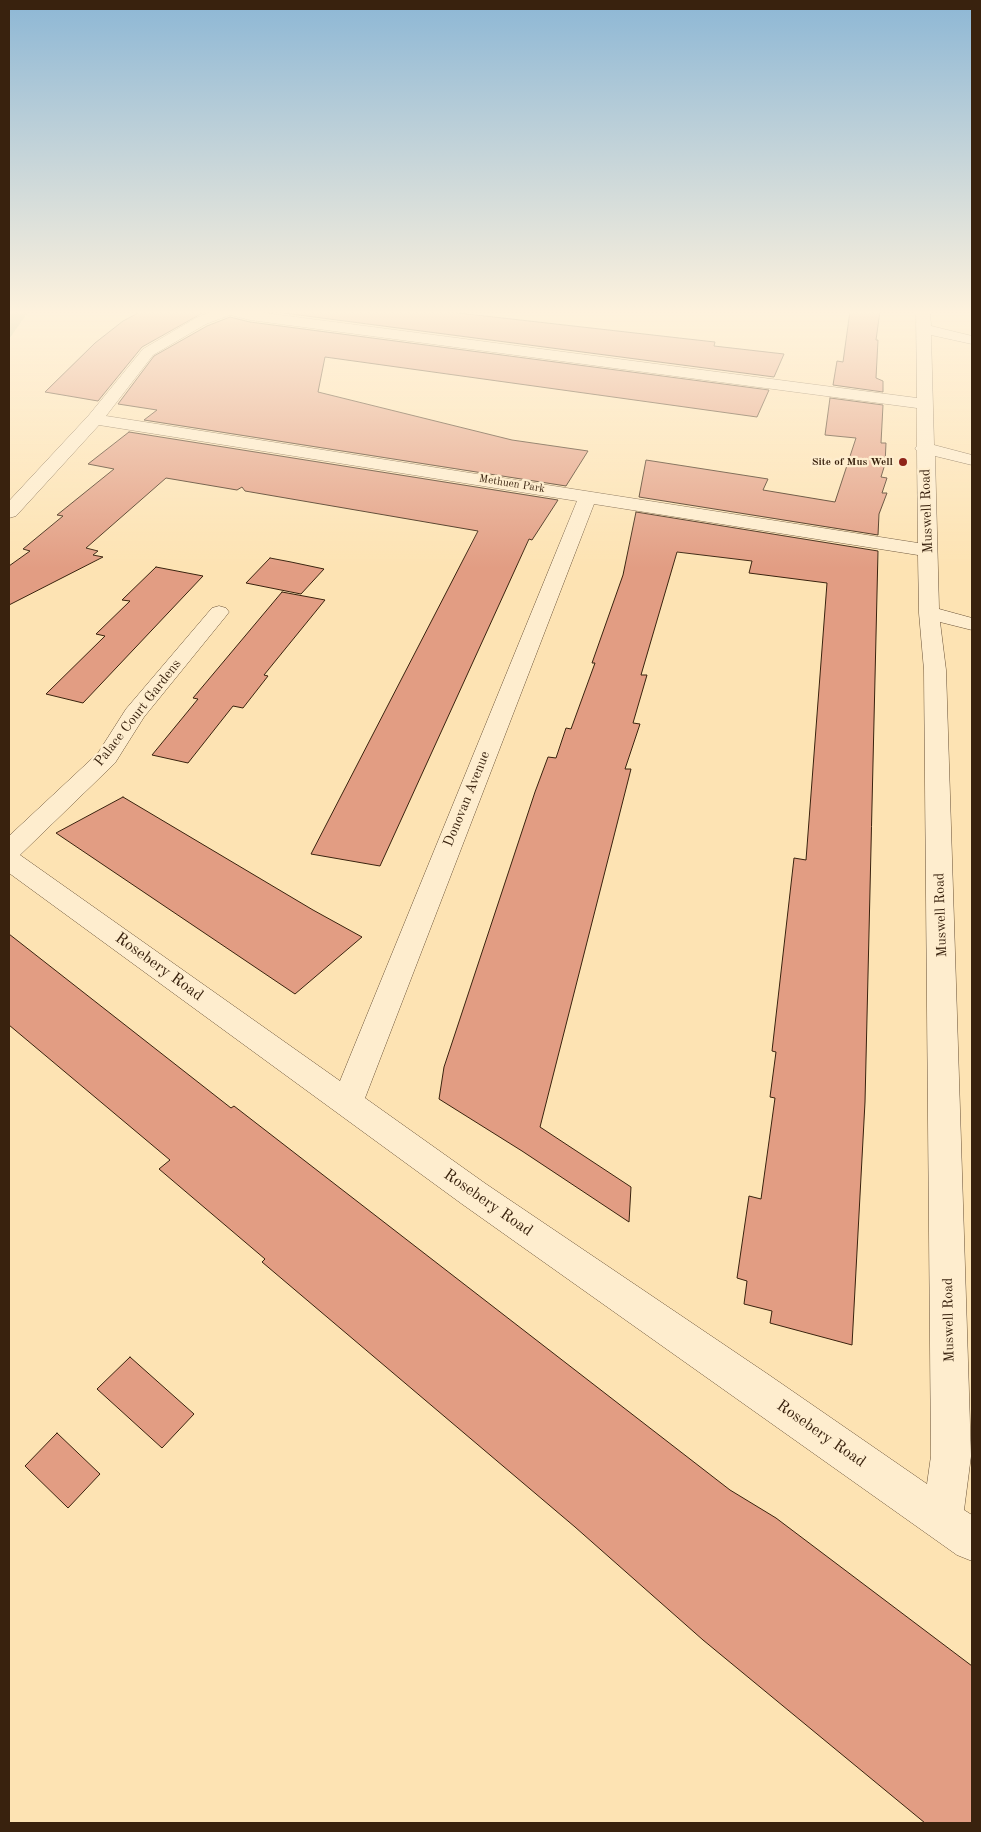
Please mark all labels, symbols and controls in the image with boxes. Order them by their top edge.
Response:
place label: Site of Mus Well [812,455,893,469]
marker: Site of Mus Well [897,456,909,468]
street label: Muswell Road [917,468,937,554]
street label: Methuen Park [478,472,546,496]
street label: Palace Court Gardens [91,656,185,770]
street label: Donovan Avenue [440,749,494,849]
street label: Muswell Road [931,872,951,958]
street label: Rosebery Road [111,929,207,1005]
street label: Rosebery Road [440,1165,536,1241]
street label: Muswell Road [940,1278,958,1362]
street label: Rosebery Road [773,1396,869,1472]

